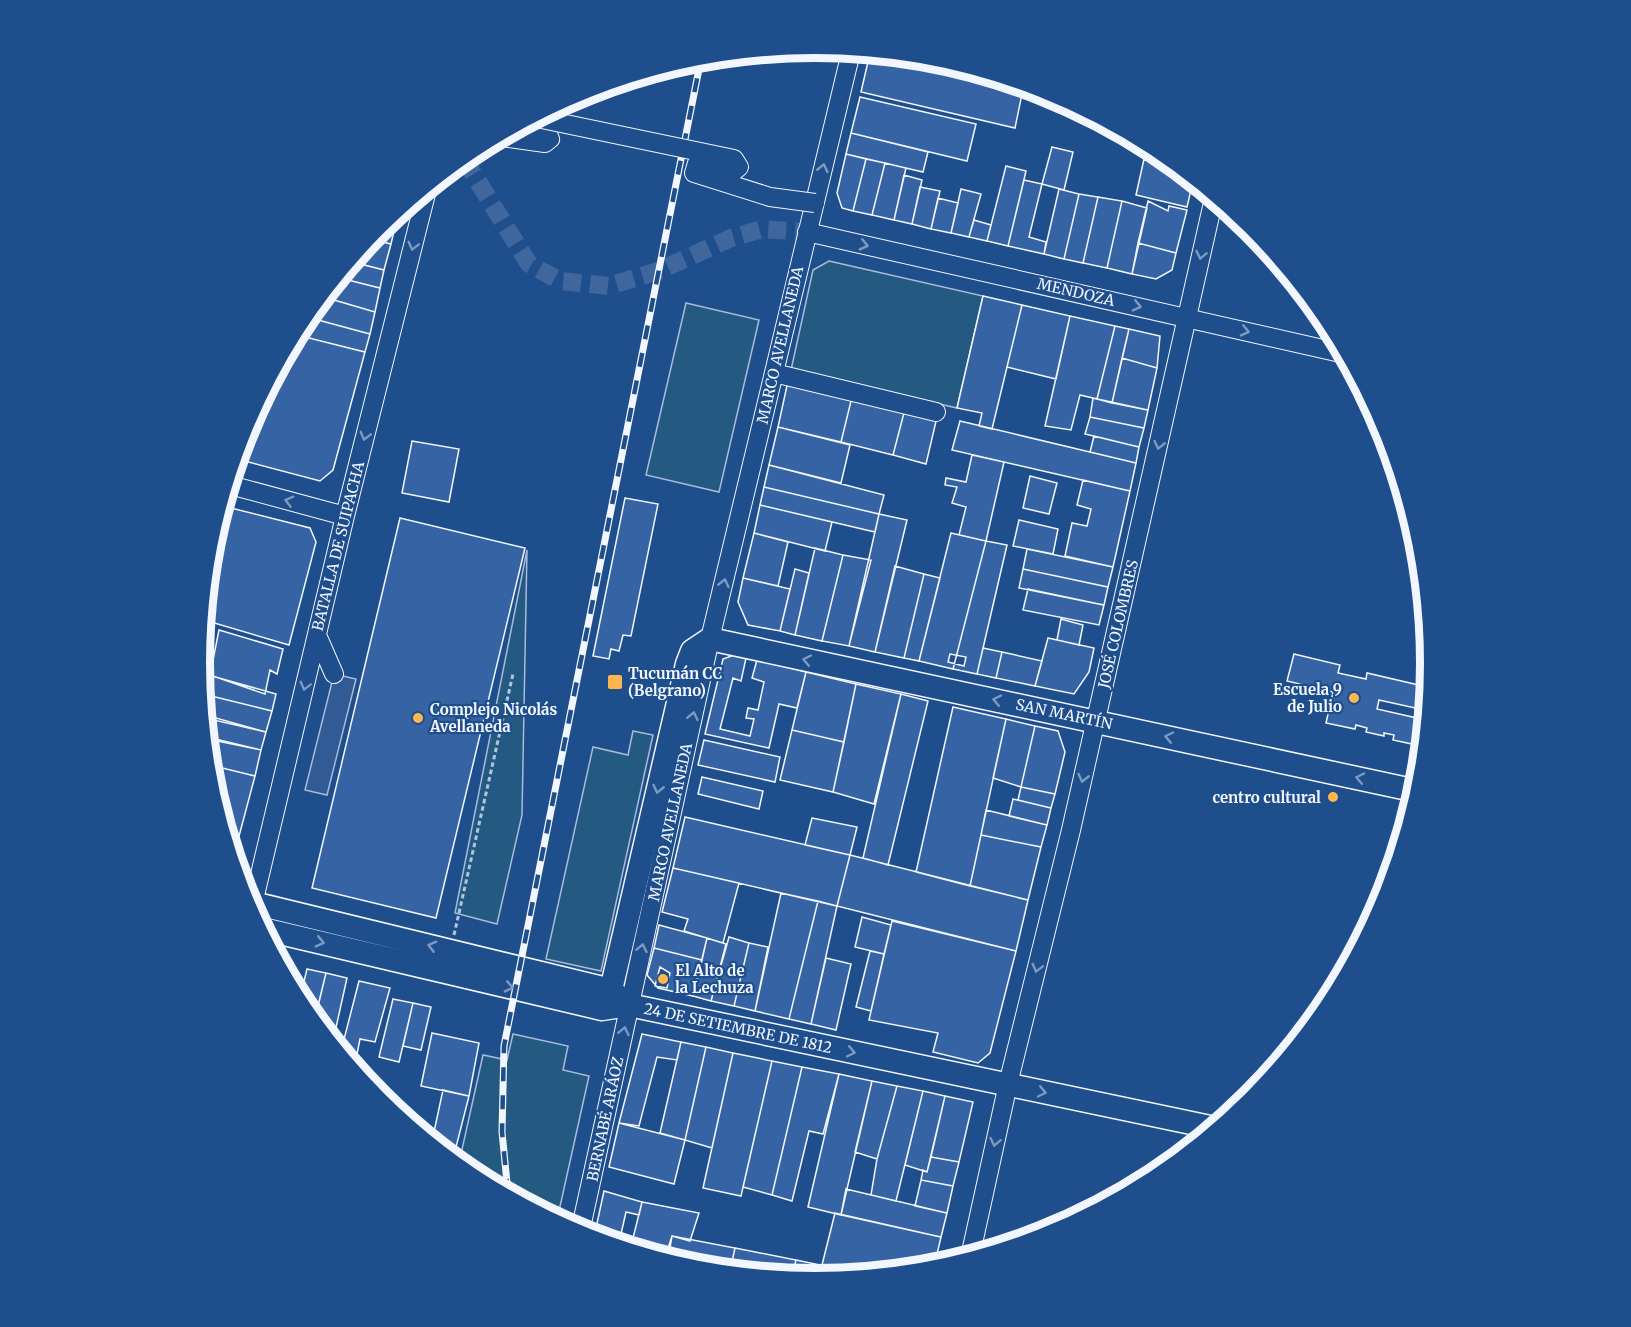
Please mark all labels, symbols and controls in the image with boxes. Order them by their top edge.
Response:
one-way arrow [816,164,829,174]
one-way arrow [859,237,869,250]
one-way arrow [407,241,420,251]
one-way arrow [1196,250,1209,260]
street label: MARCO AVELLANEDA [753,264,807,426]
street label: MENDOZA [1035,274,1117,310]
one-way arrow [1131,298,1141,311]
one-way arrow [1239,323,1249,336]
one-way arrow [360,430,373,440]
one-way arrow [1153,440,1166,450]
street label: BATALLA DE SUIPACHA [308,459,368,633]
one-way arrow [284,495,294,508]
street label: JOSÉ COLOMBRES [1093,558,1142,691]
one-way arrow [716,578,729,588]
one-way arrow [802,654,812,667]
place label: Tucumán CC (Belgrano) [628,664,722,700]
marker: Tucumán CC (Belgrano) [606,673,624,691]
place label: Escuela 9 de Julio [1273,680,1342,716]
one-way arrow [299,681,312,691]
marker: Escuela 9 de Julio [1347,691,1361,705]
street label: SAN MARTÍN [1014,693,1115,734]
one-way arrow [993,694,1003,707]
place label: Complejo Nicolás Avellaneda [429,700,558,736]
marker: Complejo Nicolás Avellaneda [411,711,425,725]
one-way arrow [686,712,699,722]
one-way arrow [1165,731,1175,744]
street label: MARCO AVELLANEDA [644,741,696,903]
one-way arrow [1077,773,1090,783]
one-way arrow [1355,773,1365,786]
one-way arrow [652,784,665,794]
place label: centro cultural [1212,788,1321,807]
marker: centro cultural [1326,790,1340,804]
one-way arrow [314,935,324,948]
one-way arrow [427,941,437,954]
one-way arrow [635,943,648,953]
place label: El Alto de la Lechuza [675,961,754,997]
one-way arrow [1031,962,1044,972]
marker: El Alto de la Lechuza [656,972,670,986]
one-way arrow [504,979,514,992]
street label: 24 DE SETIEMBRE DE 1812 [642,999,834,1057]
one-way arrow [616,1027,629,1037]
one-way arrow [846,1044,856,1057]
street label: BERNABÉ ARÁOZ [582,1054,628,1183]
one-way arrow [1037,1084,1047,1097]
one-way arrow [990,1136,1003,1146]

